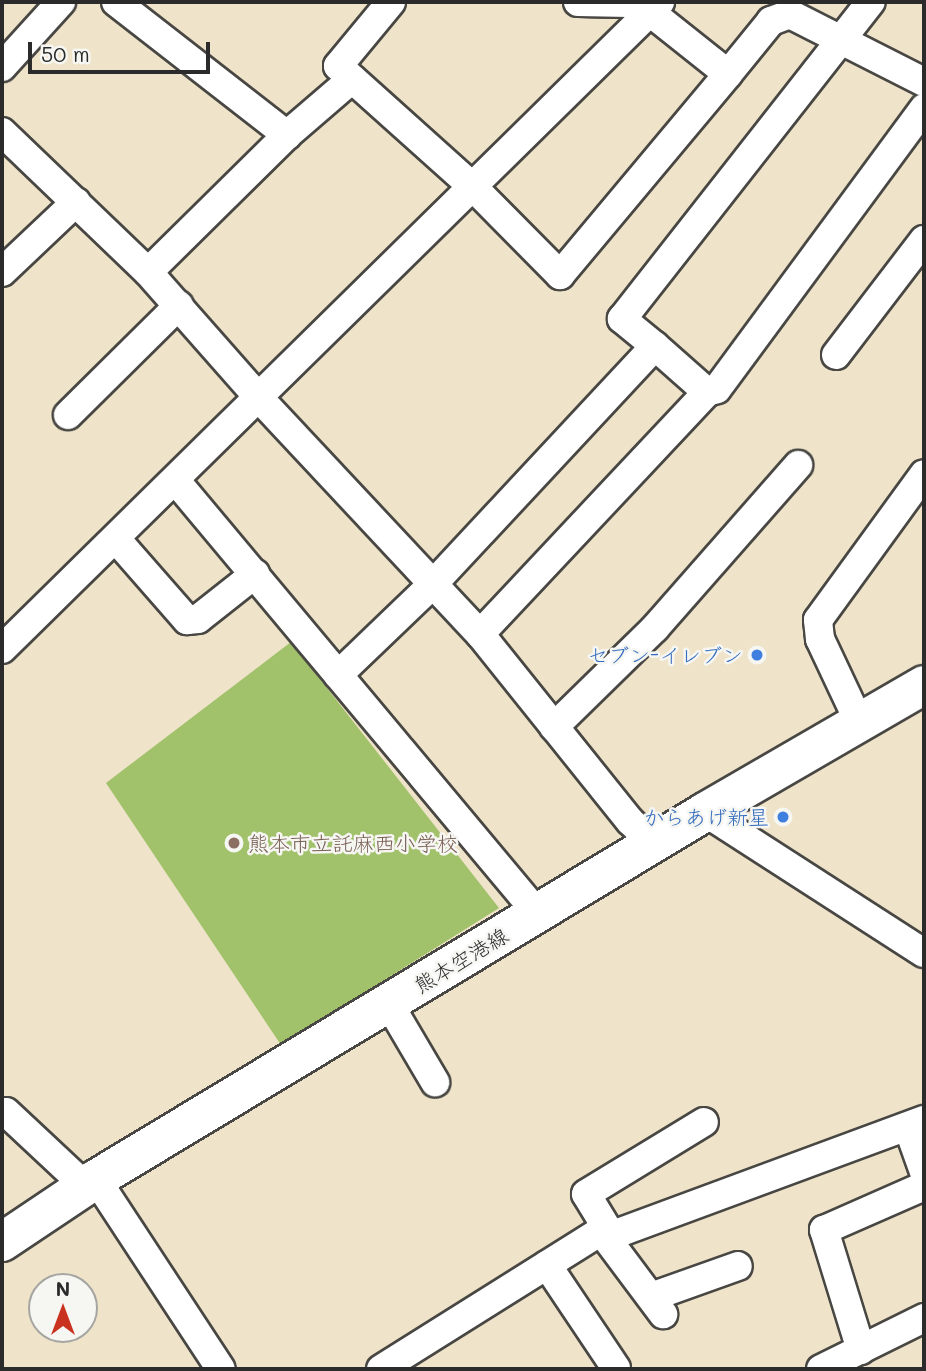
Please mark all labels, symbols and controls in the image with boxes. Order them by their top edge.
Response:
scale bar [32,28,214,72]
text: 50 m [41,40,90,67]
place label: セブン-イレブン [587,642,743,668]
marker: セブン-イレブン [749,647,765,663]
place label: からあげ新星 [643,804,769,830]
marker: からあげ新星 [775,809,791,825]
place label: 熊本市立託麻西小学校 [248,830,458,856]
marker: 熊本市立託麻西小学校 [226,835,242,851]
street label: 熊本空港線 [410,922,512,998]
north arrow [28,1273,98,1343]
text: N [56,1276,70,1301]

